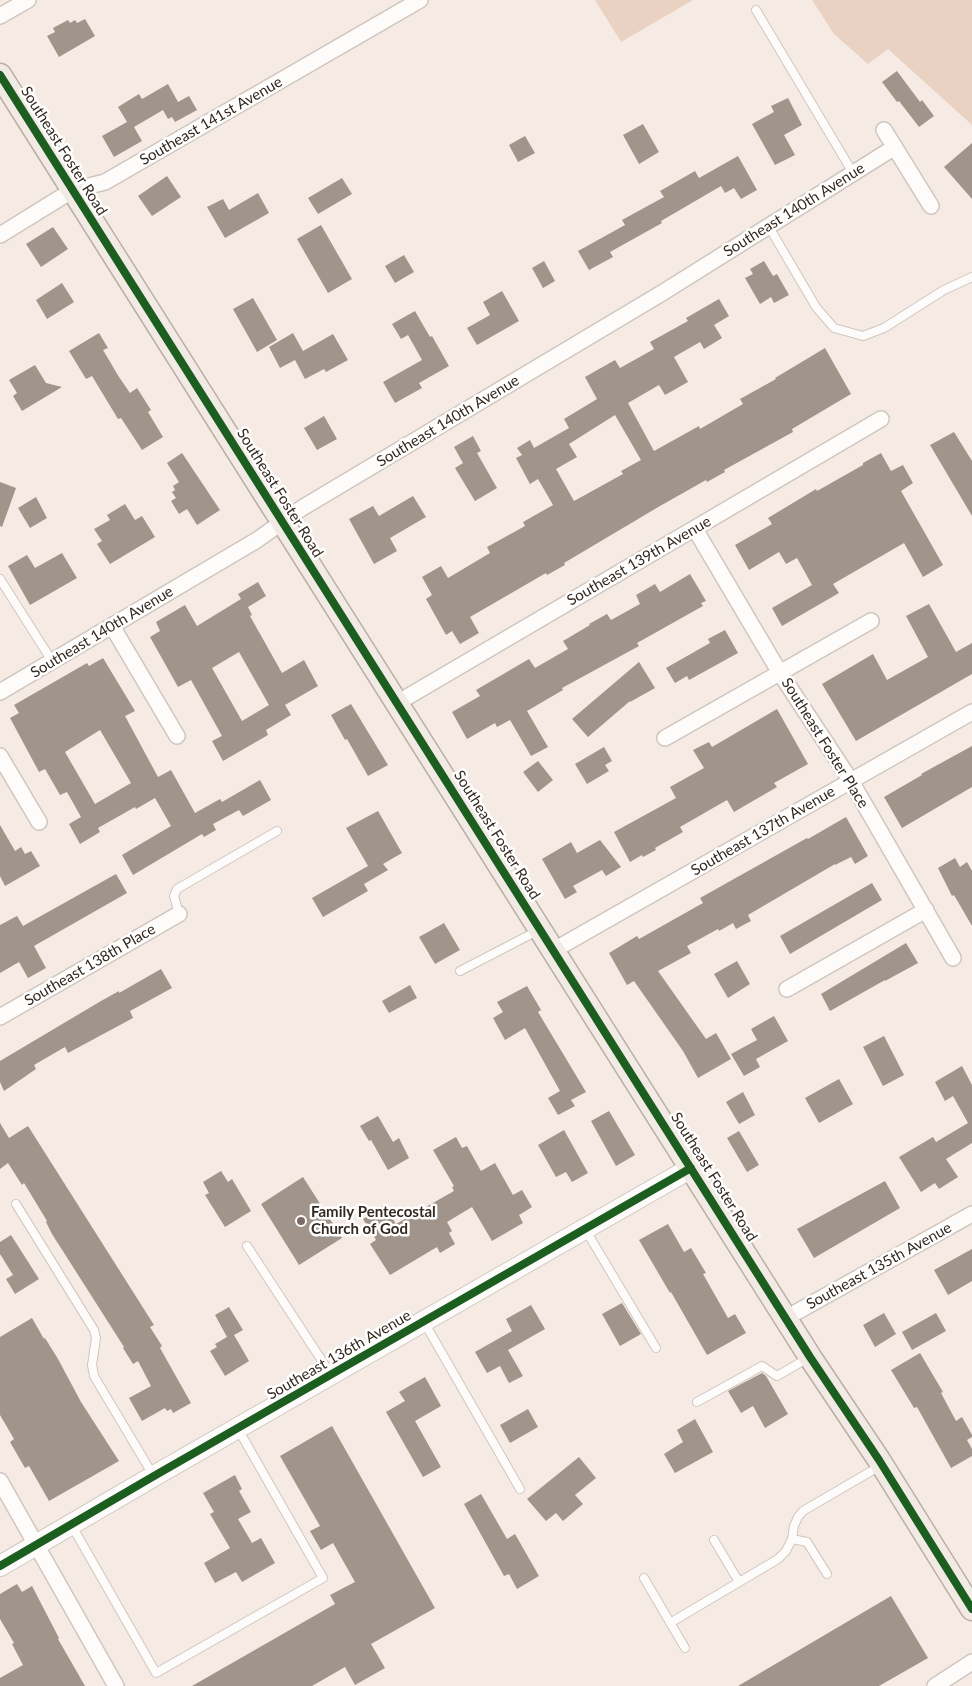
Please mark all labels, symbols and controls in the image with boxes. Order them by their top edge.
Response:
street label: Southeast 141st Avenue [137,73,285,169]
street label: Southeast Foster Road [17,83,111,219]
street label: Southeast 140th Avenue [720,159,868,261]
street label: Southeast 140th Avenue [373,371,523,471]
street label: Southeast Foster Road [233,425,327,561]
street label: Southeast 139th Avenue [564,512,714,610]
street label: Southeast 140th Avenue [27,582,177,682]
street label: Southeast Foster Place [778,675,872,811]
street label: Southeast Foster Road [450,767,544,903]
street label: Southeast 137th Avenue [688,782,838,880]
street label: Southeast 138th Place [21,920,159,1010]
street label: Southeast Foster Road [667,1109,761,1245]
place label: Family Pentecostal Church of God [311,1203,436,1238]
marker: Family Pentecostal Church of God [295,1215,307,1227]
street label: Southeast 135th Avenue [803,1219,955,1313]
street label: Southeast 136th Avenue [264,1306,414,1404]

